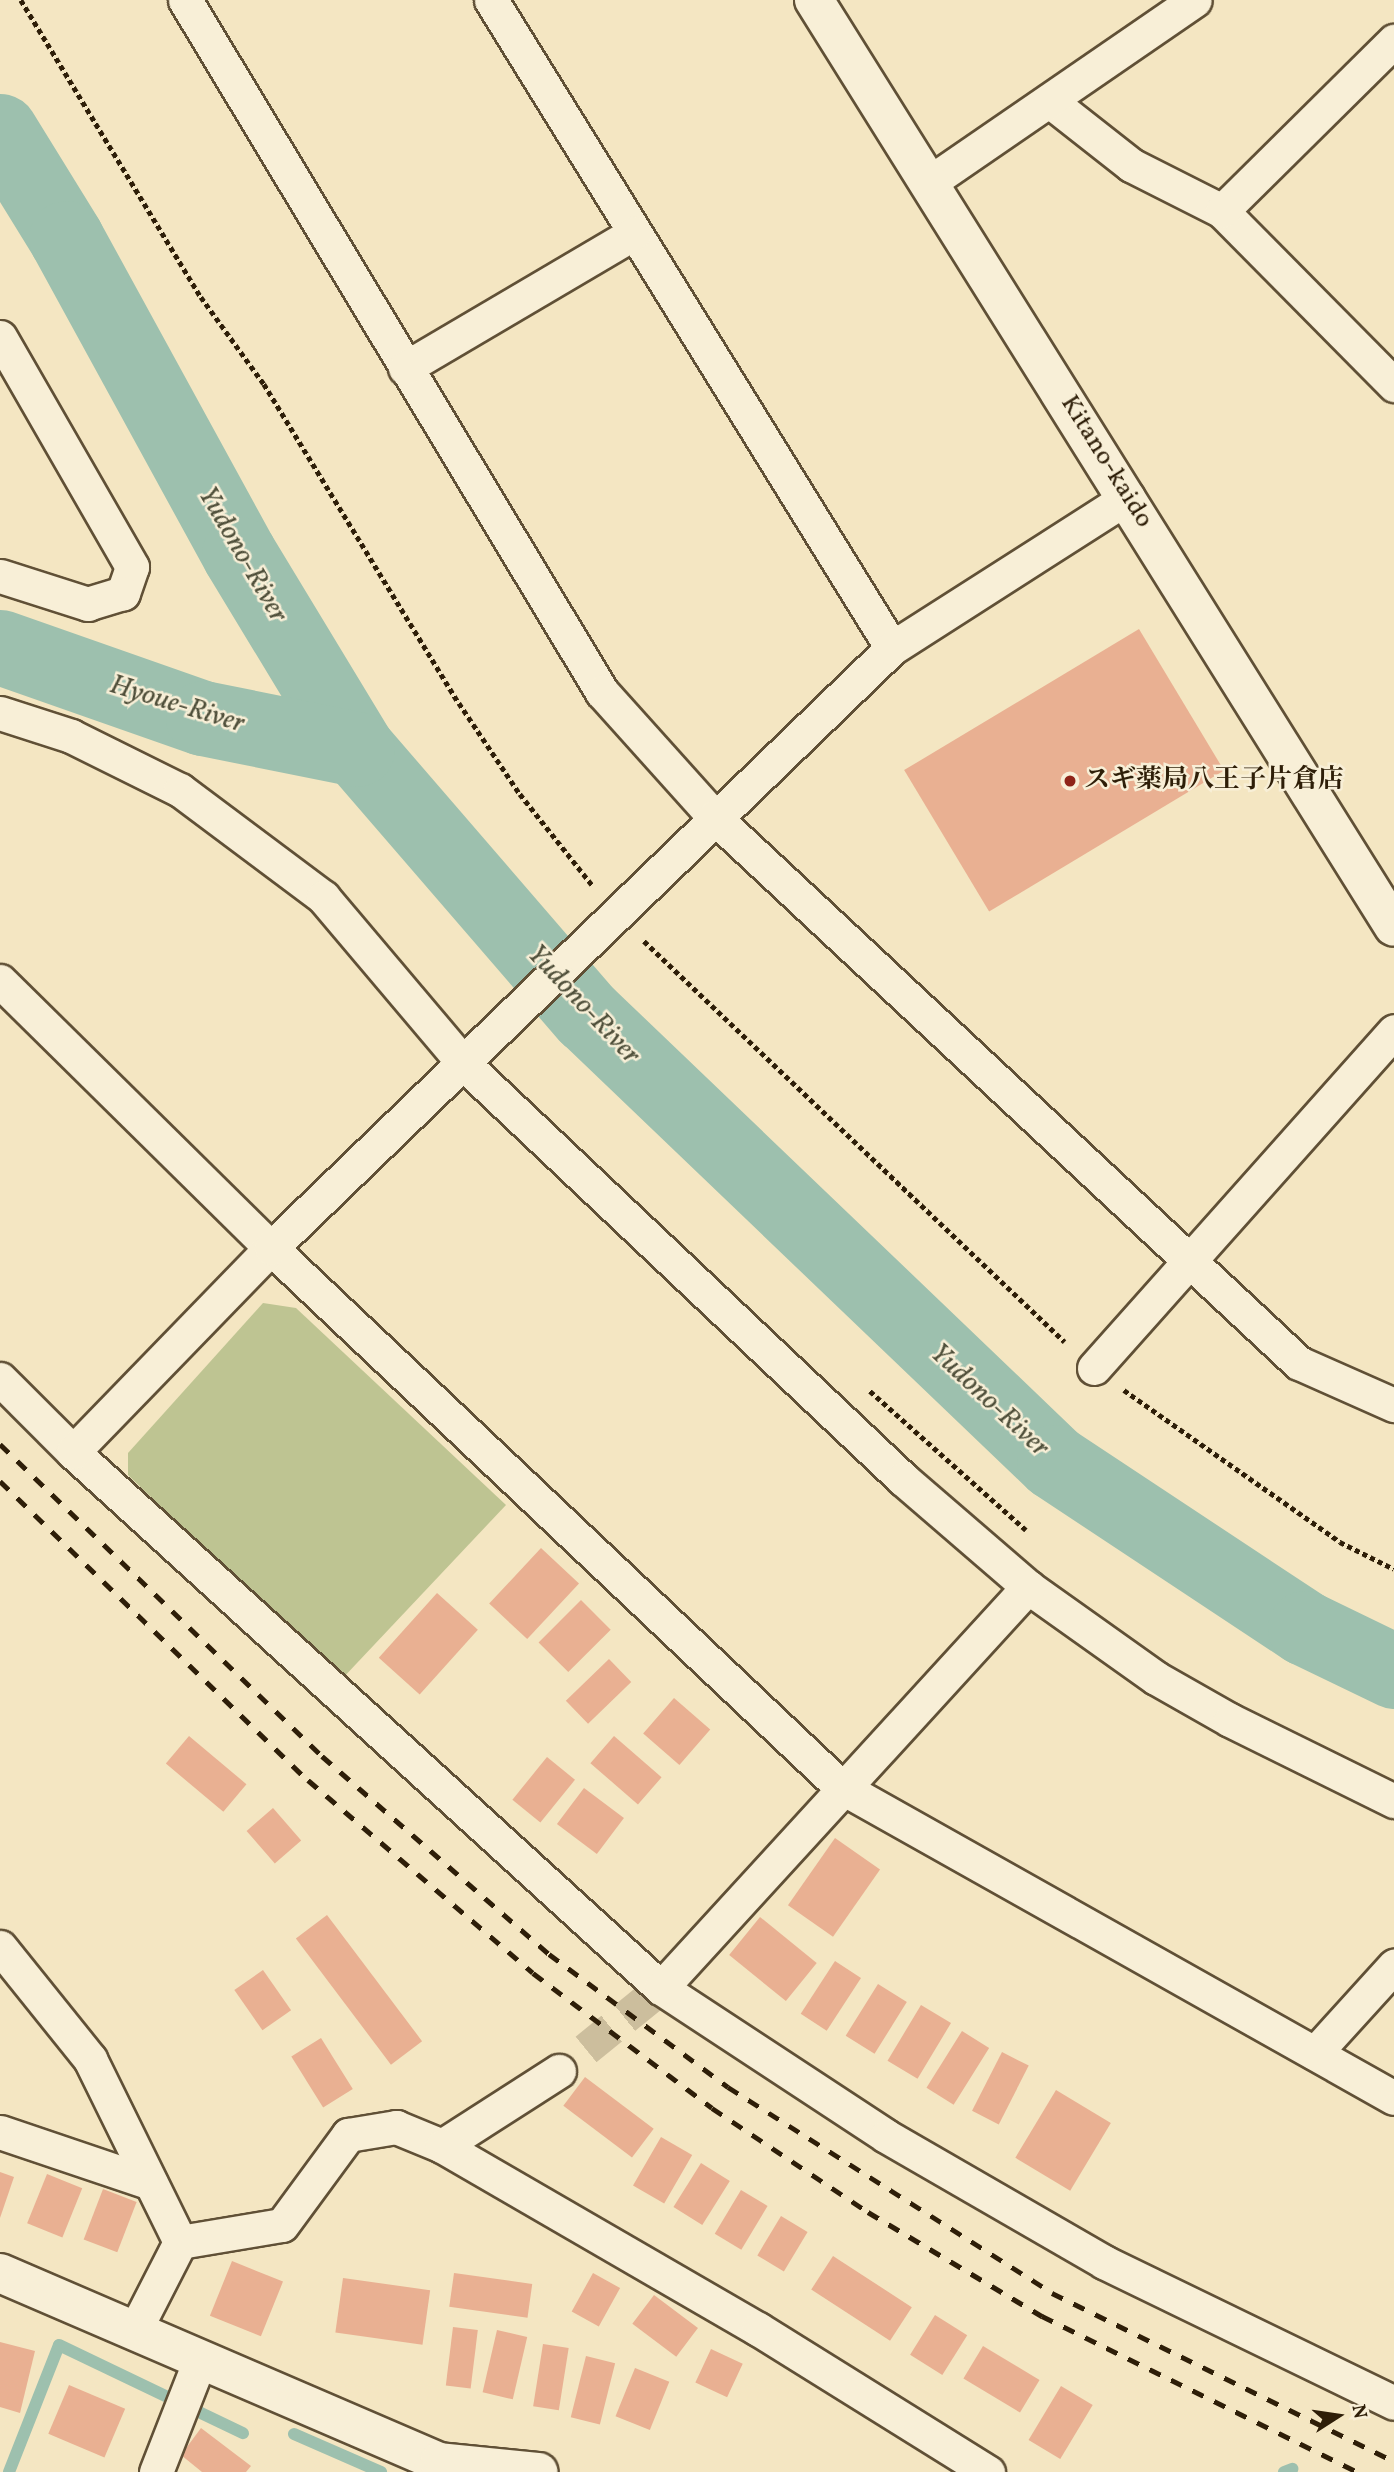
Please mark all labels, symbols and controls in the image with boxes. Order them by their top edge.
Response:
street label: Kitano-kaido [1053,390,1159,534]
water label: Yudono-River [190,481,294,629]
water label: Hyoue-River [106,669,248,741]
place label: スギ薬局八王子片倉店 [1084,765,1344,797]
marker: スギ薬局八王子片倉店 [1062,773,1078,789]
water label: Yudono-River [519,938,647,1072]
water label: Yudono-River [922,1337,1056,1465]
north arrow [1303,2381,1373,2451]
text: N [1344,2402,1373,2421]

